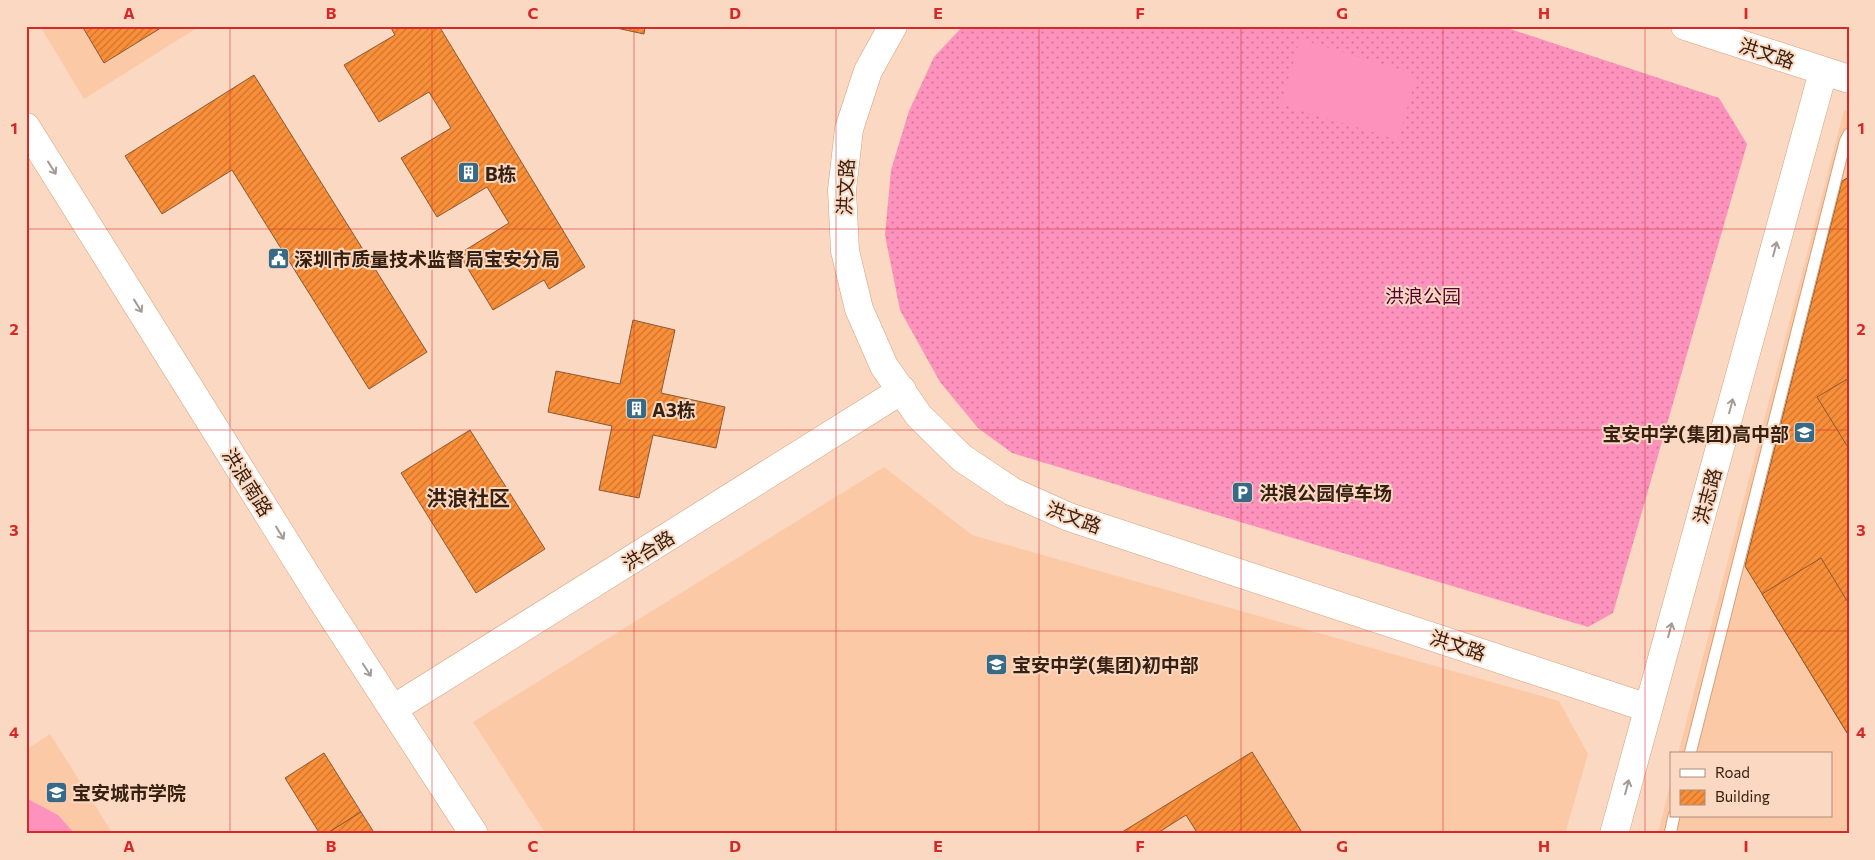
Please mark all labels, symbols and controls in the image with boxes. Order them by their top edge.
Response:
text: A [123,3,135,22]
text: B [326,3,337,22]
text: C [528,3,539,22]
text: D [729,3,741,22]
text: E [933,3,943,22]
text: F [1135,3,1145,22]
text: G [1336,3,1348,22]
text: H [1538,3,1550,22]
text: I [1743,3,1749,22]
street label: 洪文路 [1736,33,1798,73]
text: 1 [10,118,18,137]
text: 1 [1857,118,1865,137]
street label: 洪文路 [832,158,858,216]
one-way arrow [47,161,57,175]
building icon: B栋 [457,161,481,185]
place label: B栋 [485,162,517,185]
one-way arrow [1770,242,1780,258]
public building icon: 深圳市质量技术监督局宝安分局 [266,246,290,270]
place label: 深圳市质量技术监督局宝安分局 [294,247,560,270]
park label: 洪浪公园 [1385,284,1461,307]
one-way arrow [134,298,144,312]
text: 2 [9,319,19,338]
text: 2 [1856,319,1866,338]
building icon: A3栋 [624,397,648,421]
place label: A3栋 [652,398,696,421]
one-way arrow [1727,398,1737,414]
school or university icon: 宝安中学(集团)高中部 [1793,421,1817,445]
place label: 宝安中学(集团)高中部 [1602,422,1789,445]
street label: 洪浪南路 [218,444,278,520]
street label: 洪志路 [1689,465,1725,527]
parking icon: 洪浪公园停车场 [1231,480,1255,504]
place label: 洪浪公园停车场 [1259,481,1392,504]
district label: 洪浪社区 [426,485,510,510]
street label: 洪文路 [1043,496,1105,538]
text: 3 [9,520,19,539]
text: 3 [1856,520,1866,539]
one-way arrow [275,525,285,539]
street label: 洪合路 [618,525,678,575]
one-way arrow [1665,623,1675,639]
street label: 洪文路 [1427,625,1489,665]
school or university icon: 宝安中学(集团)初中部 [984,652,1008,676]
place label: 宝安中学(集团)初中部 [1012,653,1199,676]
one-way arrow [363,662,373,676]
text: 4 [9,722,19,741]
text: 4 [1856,722,1866,741]
legend [1670,752,1832,818]
text: Road [1715,763,1750,781]
one-way arrow [1622,779,1632,795]
school or university icon: 宝安城市学院 [44,780,68,804]
place label: 宝安城市学院 [72,781,186,804]
text: Building [1715,787,1770,805]
text: A [123,836,135,855]
text: B [326,836,337,855]
text: C [528,836,539,855]
text: D [729,836,741,855]
text: E [933,836,943,855]
text: F [1135,836,1145,855]
text: G [1336,836,1348,855]
text: H [1538,836,1550,855]
text: I [1743,836,1749,855]

